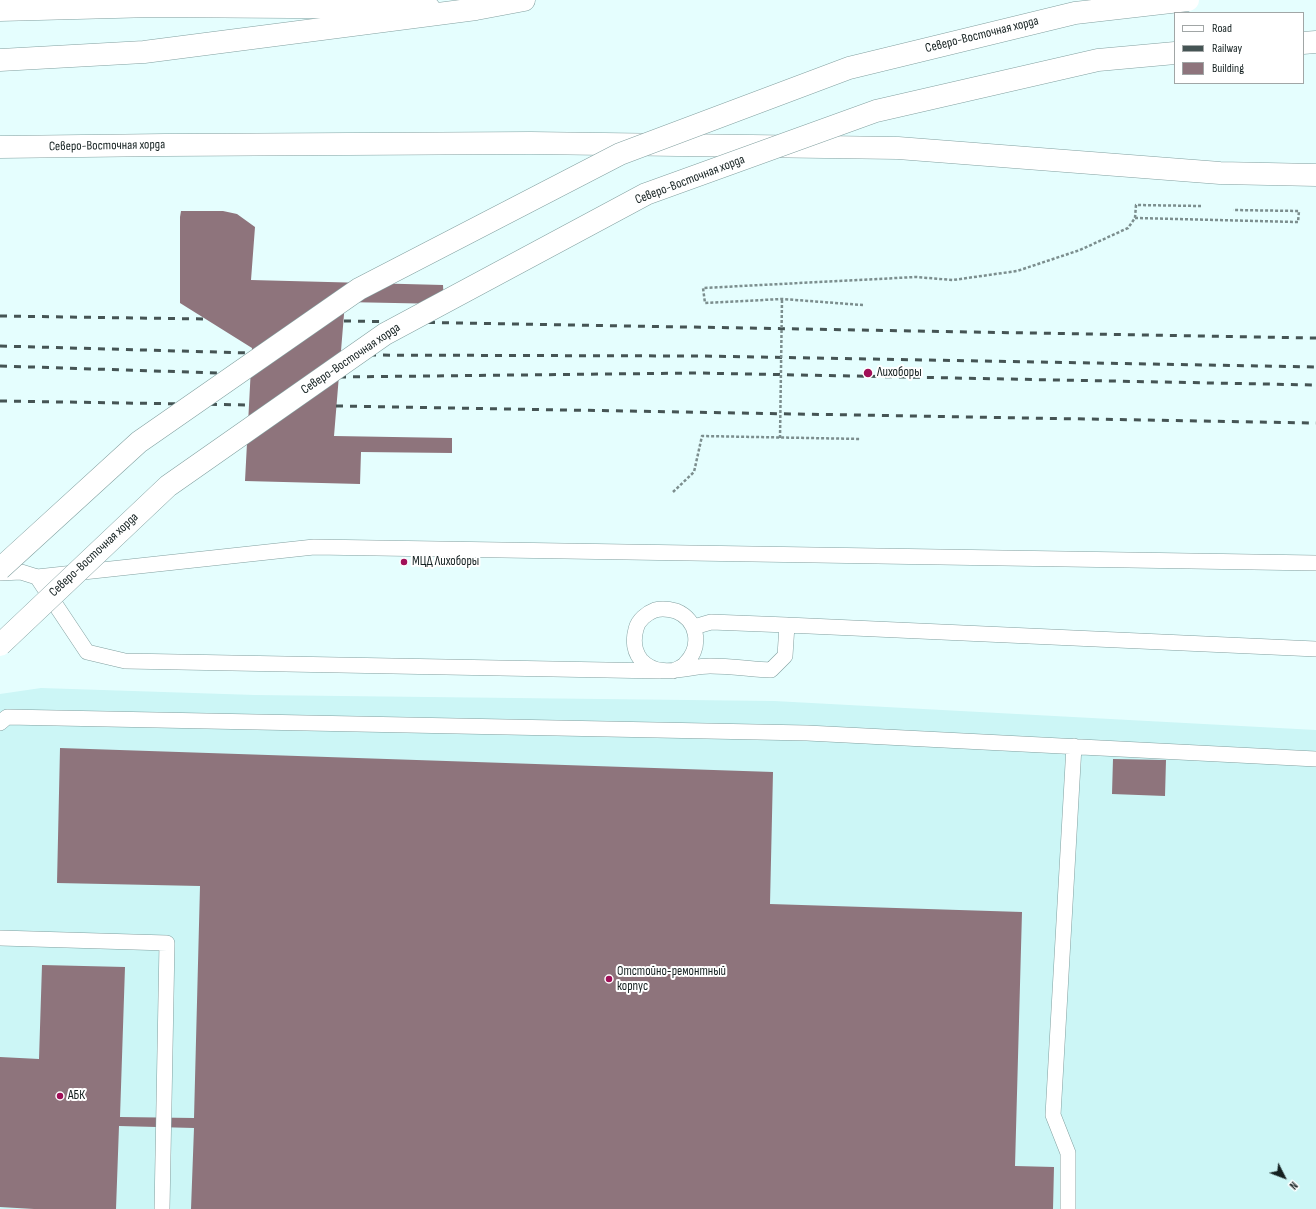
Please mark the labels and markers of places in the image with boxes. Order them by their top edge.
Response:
place label: Лихоборы [877,365,922,381]
marker: Лихоборы [862,367,874,379]
place label: МЦД Лихоборы [412,554,479,570]
marker: МЦД Лихоборы [399,557,409,567]
place label: Отстойно-ремонтный корпус [617,964,726,995]
marker: Отстойно-ремонтный корпус [604,974,614,984]
place label: АБК [68,1088,85,1104]
marker: АБК [55,1091,65,1101]

